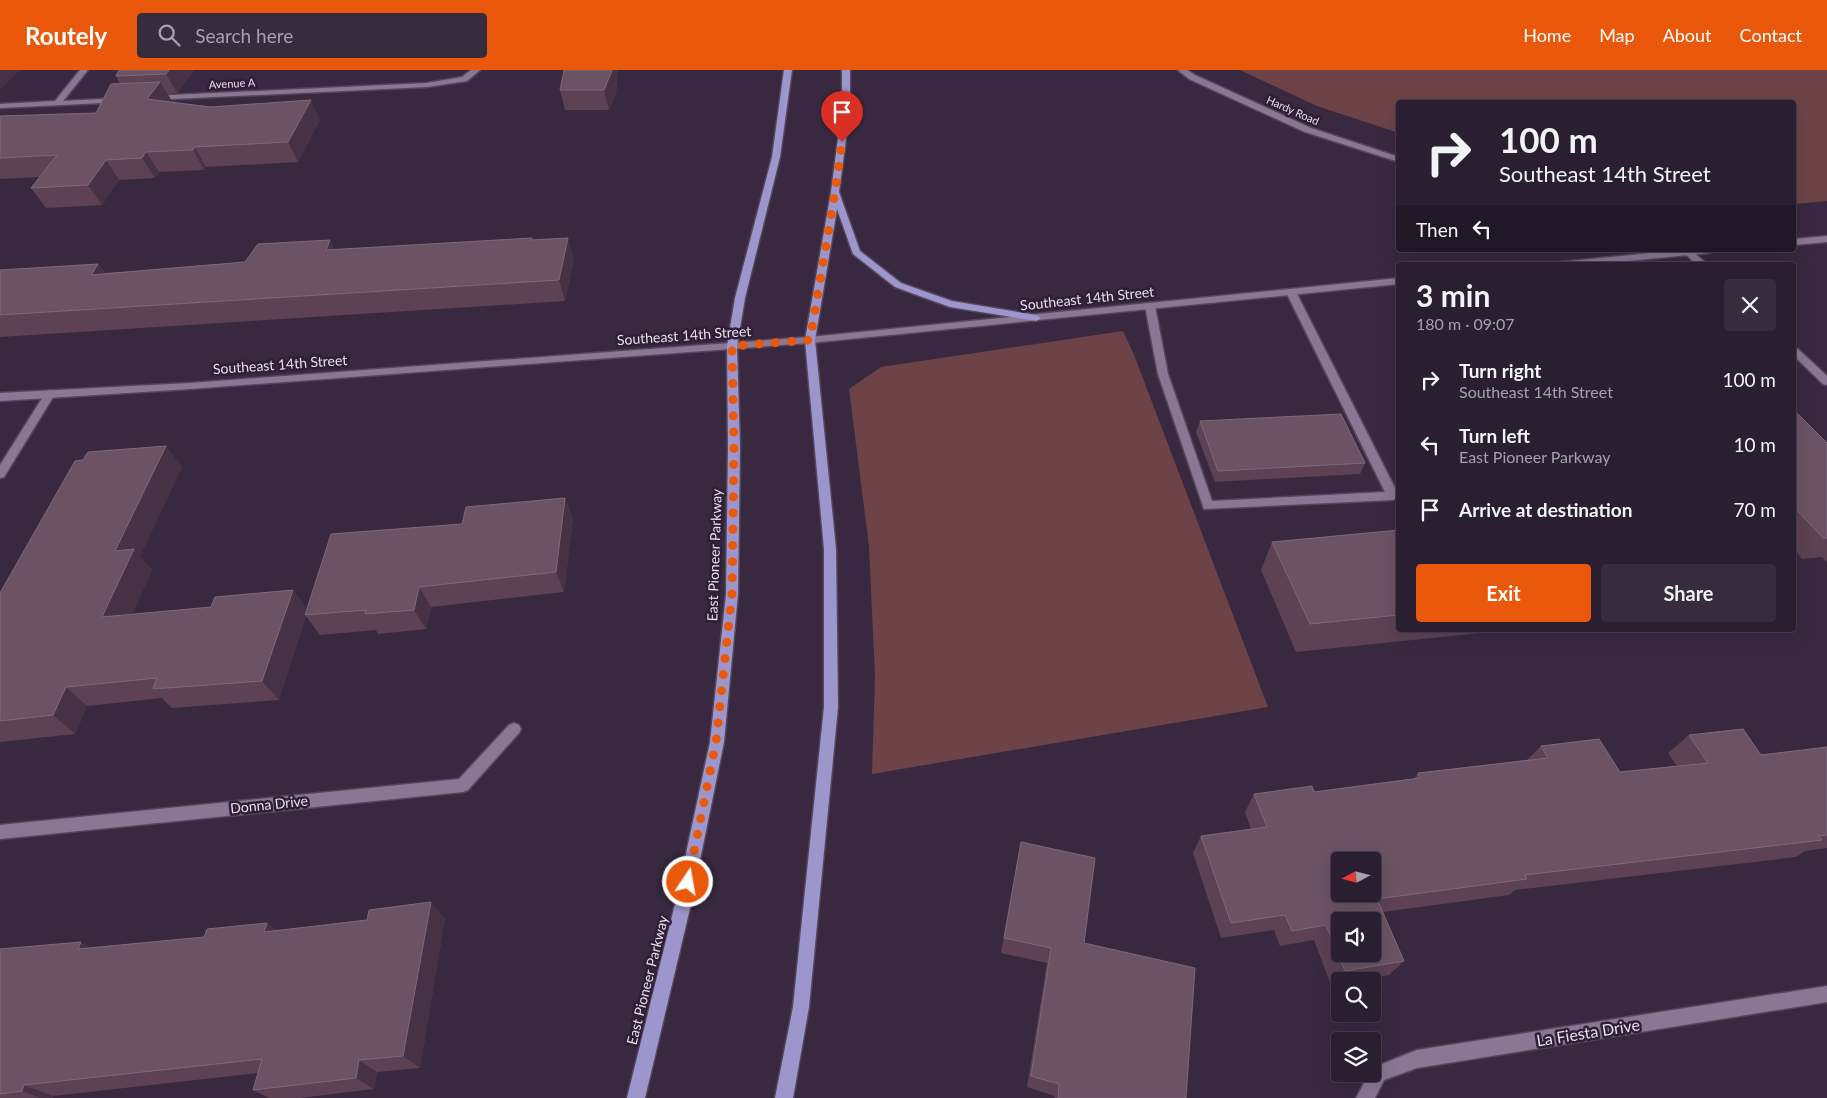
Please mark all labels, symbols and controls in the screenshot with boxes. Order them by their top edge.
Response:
search box [137,13,487,58]
text: Routely [25,21,107,50]
icon: search [155,21,183,49]
text: Search here [195,24,293,47]
text: Home [1523,24,1571,46]
text: Map [1599,24,1635,46]
text: About [1663,24,1712,46]
text: Contact [1740,24,1802,46]
street label: Avenue A [209,75,256,91]
pin [821,91,863,142]
street label: Hardy Road [1265,93,1321,127]
icon: arrive [828,98,856,126]
text: 100 m [1499,118,1598,160]
icon: right [1416,120,1481,185]
text: Southeast 14th Street [1499,160,1711,187]
icon: left [1468,215,1496,243]
text: Then [1416,218,1458,241]
text: 3 min [1416,277,1490,313]
button: close [1724,279,1776,331]
street label: Southeast 14th Street [1019,283,1155,313]
text: 180 m · 09:07 [1416,314,1515,333]
street label: Southeast 14th Street [616,322,752,348]
street label: Southeast 14th Street [212,351,348,377]
text: Turn right [1459,359,1541,382]
icon: right [1416,366,1444,394]
text: 100 m [1722,368,1776,391]
text: Southeast 14th Street [1459,382,1613,401]
text: Turn left [1459,424,1530,447]
icon: left [1416,431,1444,459]
text: 10 m [1733,433,1776,456]
text: East Pioneer Parkway [1459,447,1610,466]
street label: East Pioneer Parkway [703,488,725,622]
icon: arrive [1416,496,1444,524]
text: Arrive at destination [1459,498,1632,521]
text: 70 m [1733,498,1776,521]
button: Exit [1416,564,1591,622]
button: Share [1601,564,1776,622]
street label: Donna Drive [229,791,309,817]
north arrow [1331,852,1381,902]
map controls [1331,852,1381,1082]
position arrow [661,855,713,907]
button: sound [1331,912,1381,962]
street label: East Pioneer Parkway [623,913,671,1046]
button: search [1331,972,1381,1022]
street label: La Fiesta Drive [1535,1014,1641,1050]
button: layers [1331,1032,1381,1082]

